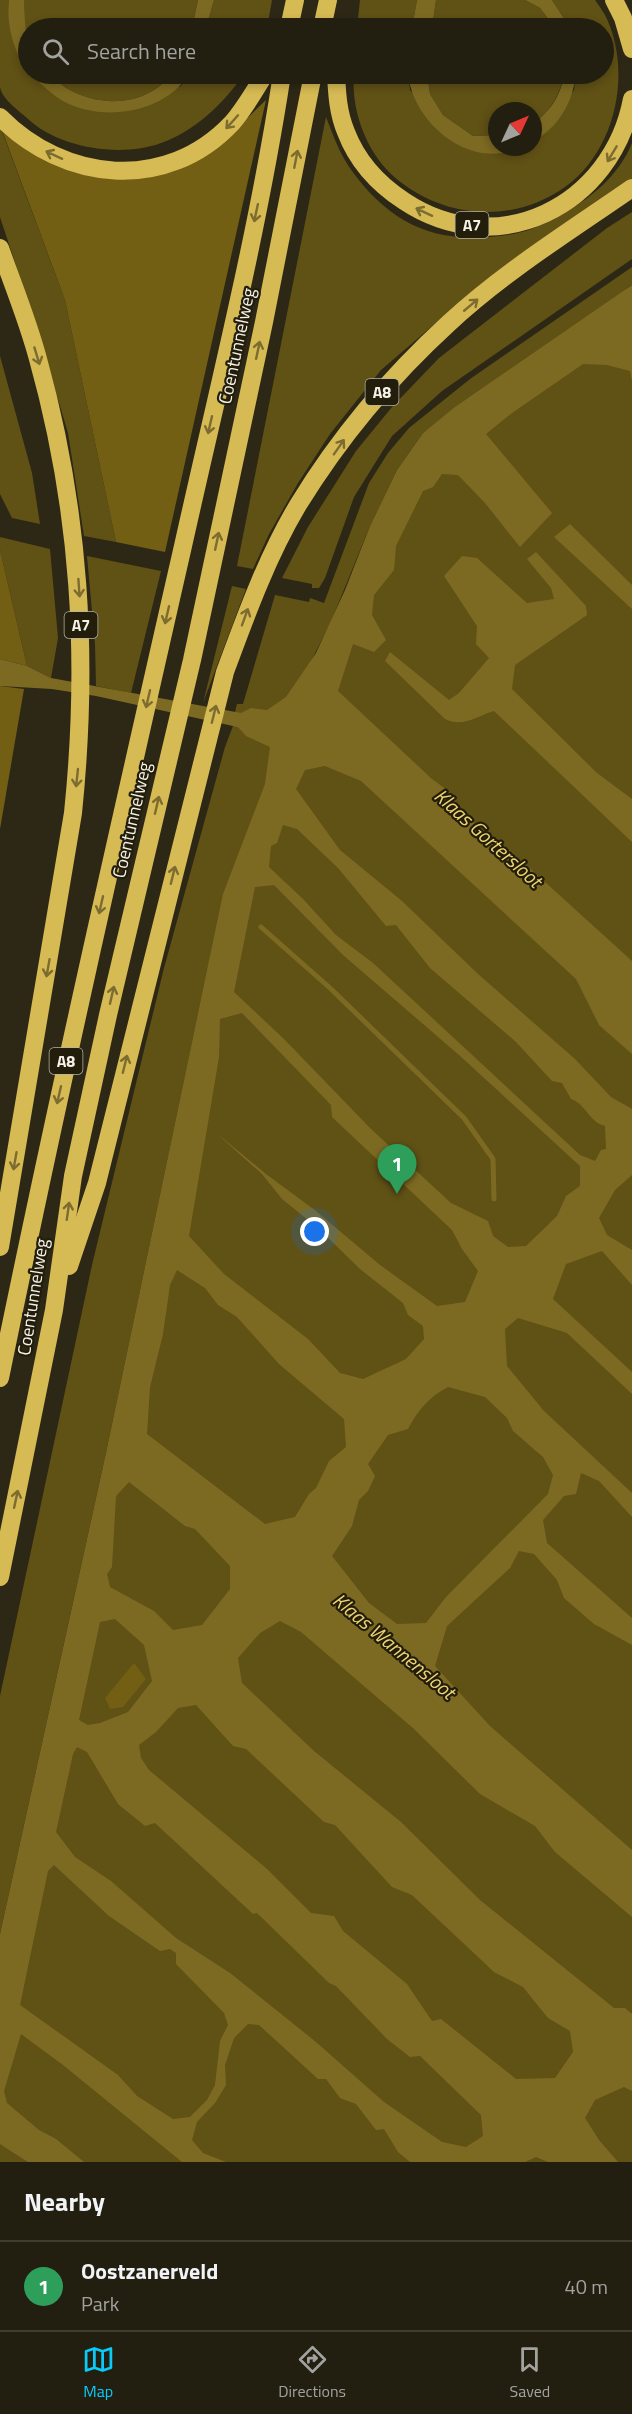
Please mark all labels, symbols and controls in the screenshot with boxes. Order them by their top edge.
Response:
search box [18,18,614,84]
text: Search here [87,34,196,68]
icon: search [39,35,72,68]
north arrow [488,102,542,156]
one-way arrow [225,114,239,129]
one-way arrow [606,145,619,162]
one-way arrow [45,149,63,161]
one-way arrow [291,150,302,170]
one-way arrow [250,203,261,223]
one-way arrow [416,206,434,218]
road number: A7 [456,212,488,238]
street label: Coentunnelweg [211,285,262,407]
one-way arrow [463,298,479,311]
one-way arrow [253,341,264,361]
one-way arrow [32,347,43,366]
road number: A8 [366,379,398,405]
one-way arrow [204,414,215,434]
one-way arrow [333,439,345,456]
one-way arrow [212,532,223,551]
one-way arrow [74,578,85,598]
one-way arrow [161,605,172,624]
one-way arrow [241,608,252,627]
road number: A7 [64,612,98,638]
one-way arrow [141,689,153,708]
one-way arrow [209,705,221,724]
street label: Coentunnelweg [105,759,158,881]
one-way arrow [71,768,82,788]
water label: Klaas Gortersloot [427,781,551,896]
one-way arrow [152,796,163,816]
one-way arrow [167,866,179,885]
one-way arrow [95,894,106,914]
one-way arrow [43,958,54,978]
one-way arrow [107,986,119,1005]
road number: A8 [50,1048,82,1074]
one-way arrow [120,1055,132,1074]
one-way arrow [52,1085,64,1104]
pin: 1 [378,1144,416,1194]
one-way arrow [9,1150,20,1170]
one-way arrow [63,1202,74,1221]
your location [300,1217,329,1246]
street label: Coentunnelweg [10,1236,55,1357]
one-way arrow [11,1490,22,1510]
water label: Klaas Wannensloot [326,1585,464,1708]
text: Nearby [24,2182,105,2221]
text: Oostzanerveld [81,2254,218,2288]
text: 1 [38,2271,49,2302]
text: 40 m [564,2271,608,2302]
text: Park [81,2288,119,2319]
tab: Map [82,2343,115,2403]
tab: Directions [278,2343,346,2403]
tab: Saved [510,2343,550,2403]

